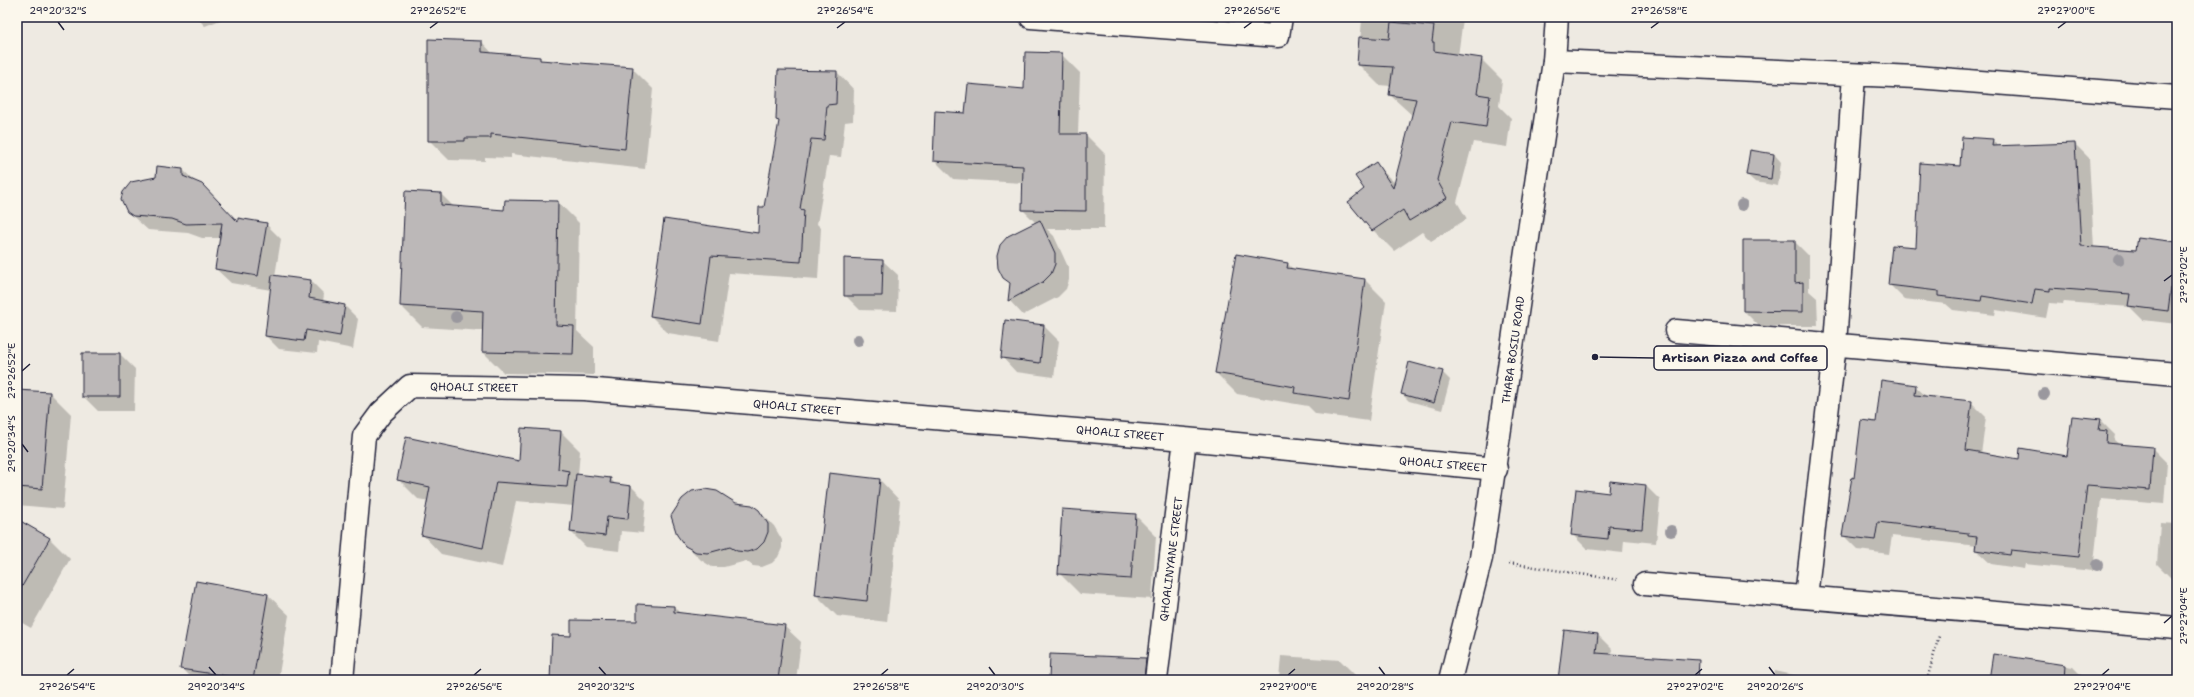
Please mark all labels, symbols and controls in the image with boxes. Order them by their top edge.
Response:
text: 29°20'32"S [29,4,87,17]
text: 27°26'52"E [410,4,466,17]
text: 27°26'54"E [817,4,873,17]
text: 27°26'56"E [1224,4,1280,17]
text: 27°26'58"E [1631,4,1687,17]
text: 27°27'00"E [2037,4,2095,17]
text: 27°27'02"E [2177,246,2190,304]
street label: THABA BOSIU ROAD [1499,295,1528,405]
text: 27°26'52"E [5,343,18,399]
callout: Artisan Pizza and Coffee [1654,346,1827,370]
text: Artisan Pizza and Coffee [1662,350,1818,366]
street label: QHOALI STREET [430,379,518,396]
street label: QHOALI STREET [752,396,842,419]
text: 29°20'34"S [5,415,18,473]
street label: QHOALI STREET [1075,422,1165,445]
street label: QHOALI STREET [1398,453,1488,476]
street label: QHOALINYANE STREET [1156,496,1187,622]
text: 27°27'04"E [2177,587,2190,645]
text: 27°26'54"E [39,680,95,693]
text: 29°20'34"S [187,680,245,693]
text: 27°26'56"E [446,680,502,693]
text: 29°20'32"S [577,680,635,693]
text: 27°26'58"E [853,680,909,693]
text: 29°20'30"S [966,680,1024,693]
text: 27°27'00"E [1259,680,1317,693]
text: 29°20'28"S [1356,680,1414,693]
text: 27°27'02"E [1666,680,1724,693]
text: 29°20'26"S [1746,680,1804,693]
text: 27°27'04"E [2073,680,2131,693]

